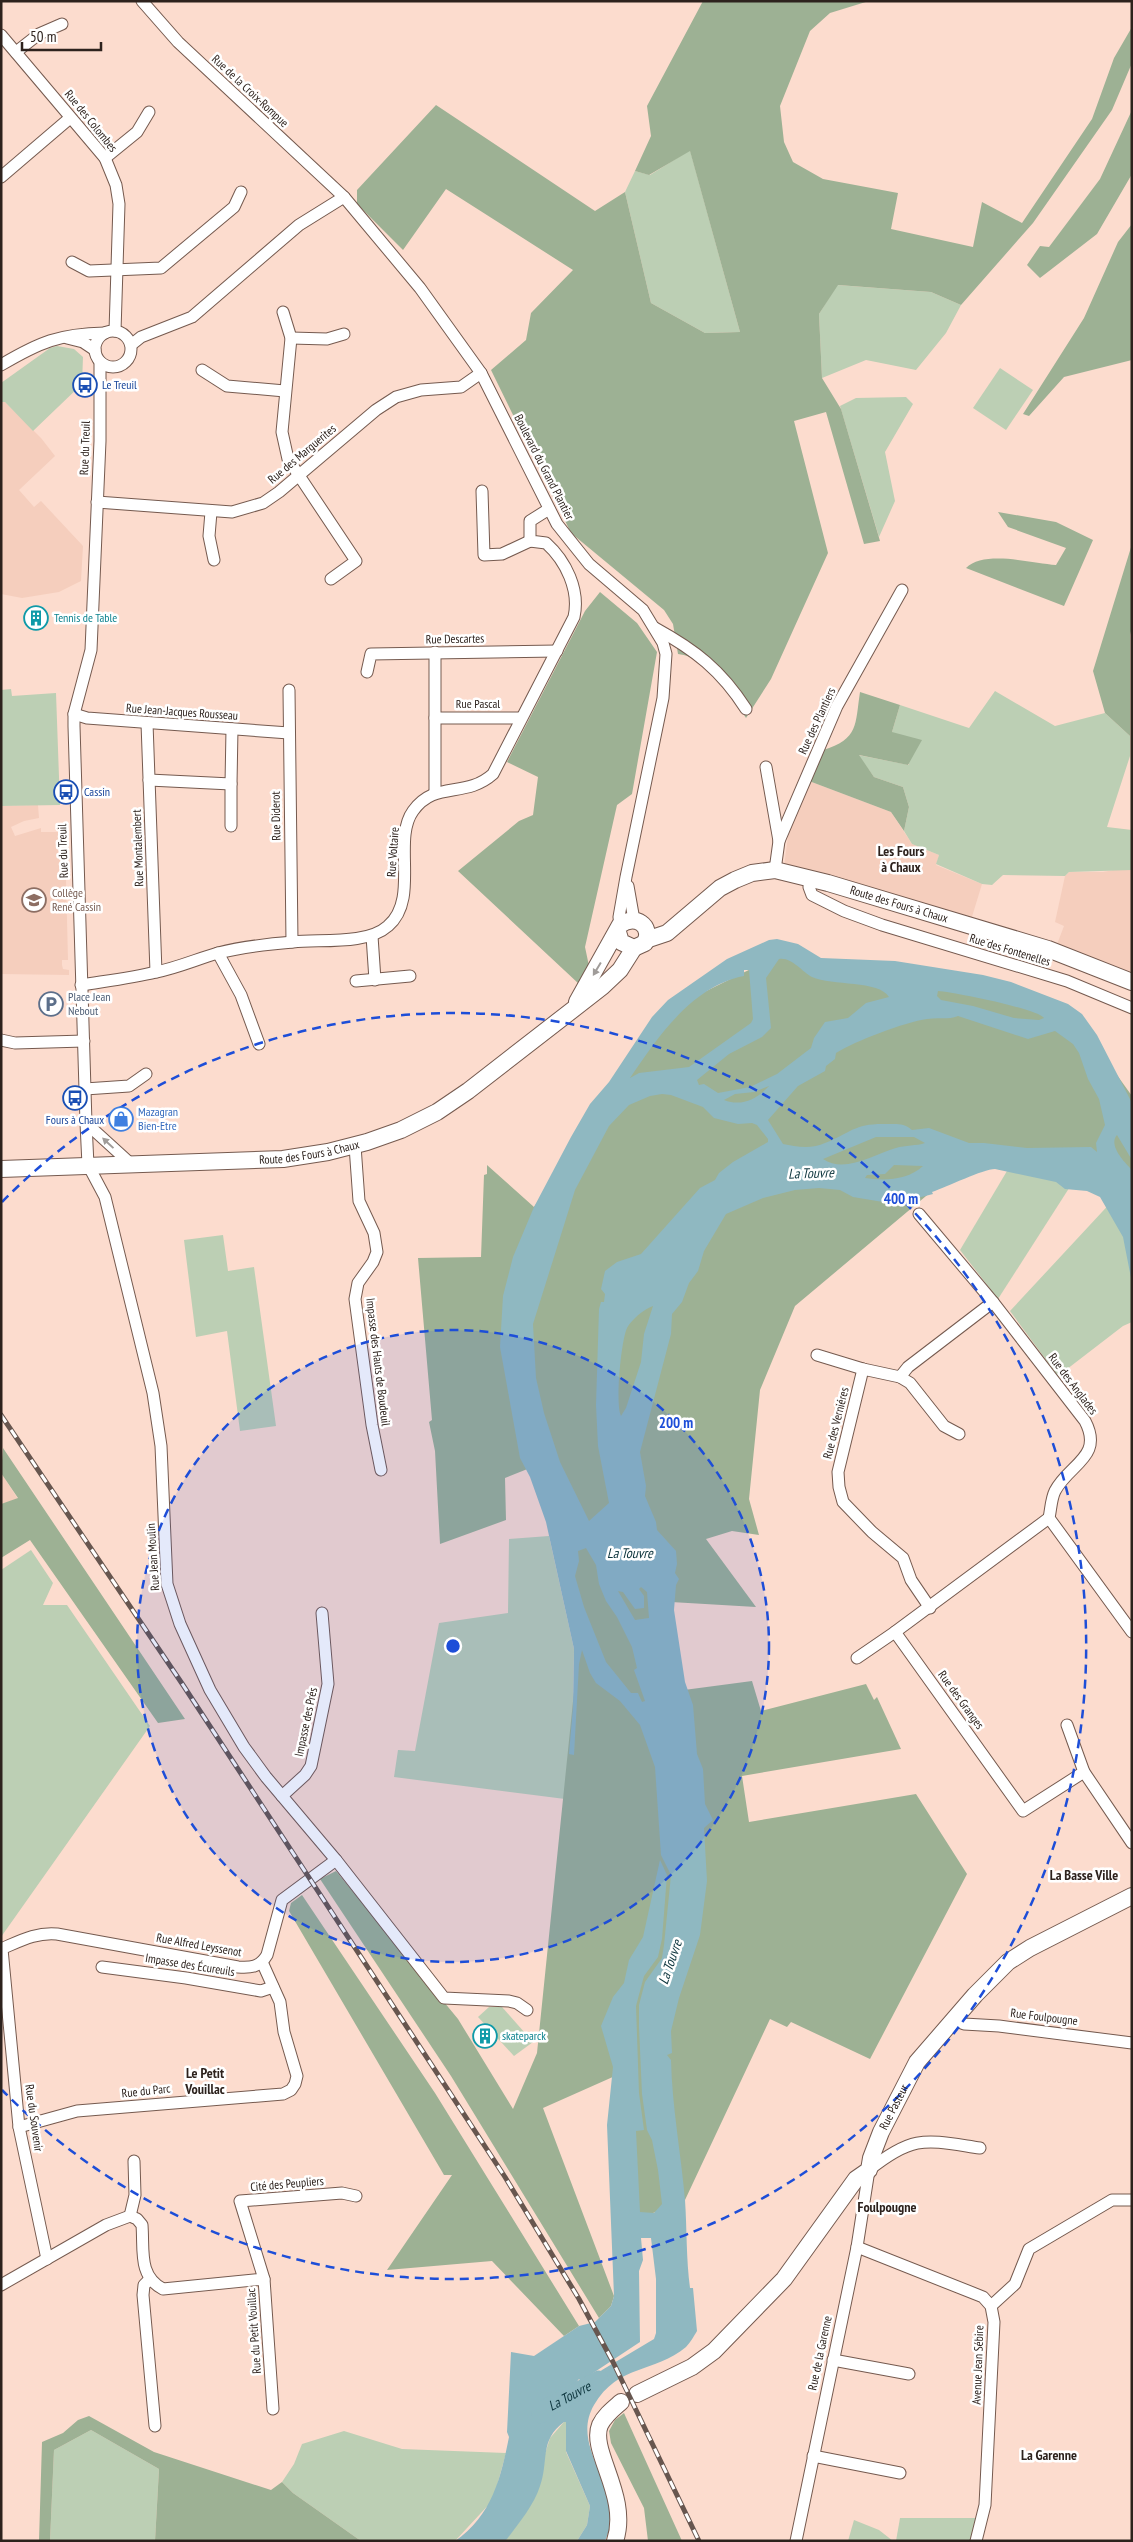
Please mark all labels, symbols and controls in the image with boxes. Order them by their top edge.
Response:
scale bar [22,20,101,52]
text: 50 m [30,27,56,46]
street label: Rue de la Croix-Rompue [209,51,292,130]
street label: Rue des Colombes [62,87,121,155]
bus stop icon: Le Treuil [72,372,98,398]
place label: Le Treuil [102,377,137,392]
street label: Boulevard du Grand Plantier [511,411,578,523]
street label: Rue du Treuil [76,420,93,475]
street label: Rue des Marguerites [265,421,339,486]
building icon: Tennis de Table [23,605,49,631]
place label: Tennis de Table [54,610,117,625]
street label: Rue Descartes [426,630,484,647]
street label: Rue des Plantiers [795,685,838,756]
street label: Rue Pascal [456,696,500,711]
street label: Rue Jean-Jacques Rousseau [125,700,239,723]
bus stop icon: Cassin [53,779,79,805]
place label: Cassin [84,784,110,799]
street label: Rue Diderot [268,791,283,841]
street label: Rue Montalembert [129,808,146,887]
street label: Rue du Treuil [54,823,71,878]
street label: Rue Voltaire [383,826,402,877]
district label: Les Fours à Chaux [878,842,924,876]
street label: Route des Fours à Chaux [848,882,950,926]
place label: Collège René Cassin [52,885,101,914]
school or university icon: Collège René Cassin [21,887,47,913]
street label: Rue des Fontenelles [968,930,1052,969]
one-way arrow [592,963,601,976]
place label: Place Jean Nebout [68,989,111,1018]
parking icon: Place Jean Nebout [38,991,64,1017]
bus stop icon: Fours à Chaux [62,1085,88,1111]
place label: Mazagran Bien-Etre [138,1104,178,1133]
shop icon: Mazagran Bien-Etre [108,1106,134,1132]
place label: Fours à Chaux [46,1112,104,1127]
street label: Route des Fours à Chaux [259,1136,361,1167]
one-way arrow [103,1137,115,1149]
water label: La Touvre [788,1163,835,1183]
text: 400 m [884,1189,918,1208]
street label: Impasse des Hauts de Boudeuil [363,1297,394,1427]
street label: Rue des Anglades [1045,1350,1101,1417]
street label: Rue des Verniéres [819,1386,852,1460]
text: 200 m [659,1413,693,1432]
street label: Rue Jean Moulin [143,1523,162,1591]
water label: La Touvre [607,1544,654,1562]
centre of rings [444,1637,462,1655]
street label: Rue des Granges [935,1668,988,1732]
street label: Impasse des Prés [291,1686,320,1758]
district label: La Basse Ville [1050,1866,1118,1884]
street label: Rue Alfred Leyssenot [155,1930,244,1960]
water label: La Touvre [654,1936,686,1987]
street label: Impasse des Écureuils [144,1950,236,1979]
street label: Rue Foulpougne [1010,2005,1079,2028]
building icon: skateparck [472,2023,498,2049]
place label: skateparck [502,2028,546,2043]
district label: Le Petit Vouillac [184,2064,225,2098]
street label: Rue du Parc [121,2080,172,2101]
street label: Rue Pasteur [875,2081,912,2132]
street label: Rue du Souvenir [22,2083,47,2153]
street label: Cité des Peupliers [250,2173,324,2194]
district label: Foulpougne [858,2198,916,2216]
street label: Rue du Petit Vouillac [243,2287,264,2374]
street label: Rue de la Garenne [804,2314,835,2392]
street label: Avenue Jean Sébire [969,2325,986,2405]
water label: La Touvre [545,2377,595,2415]
district label: La Garenne [1021,2446,1077,2464]

